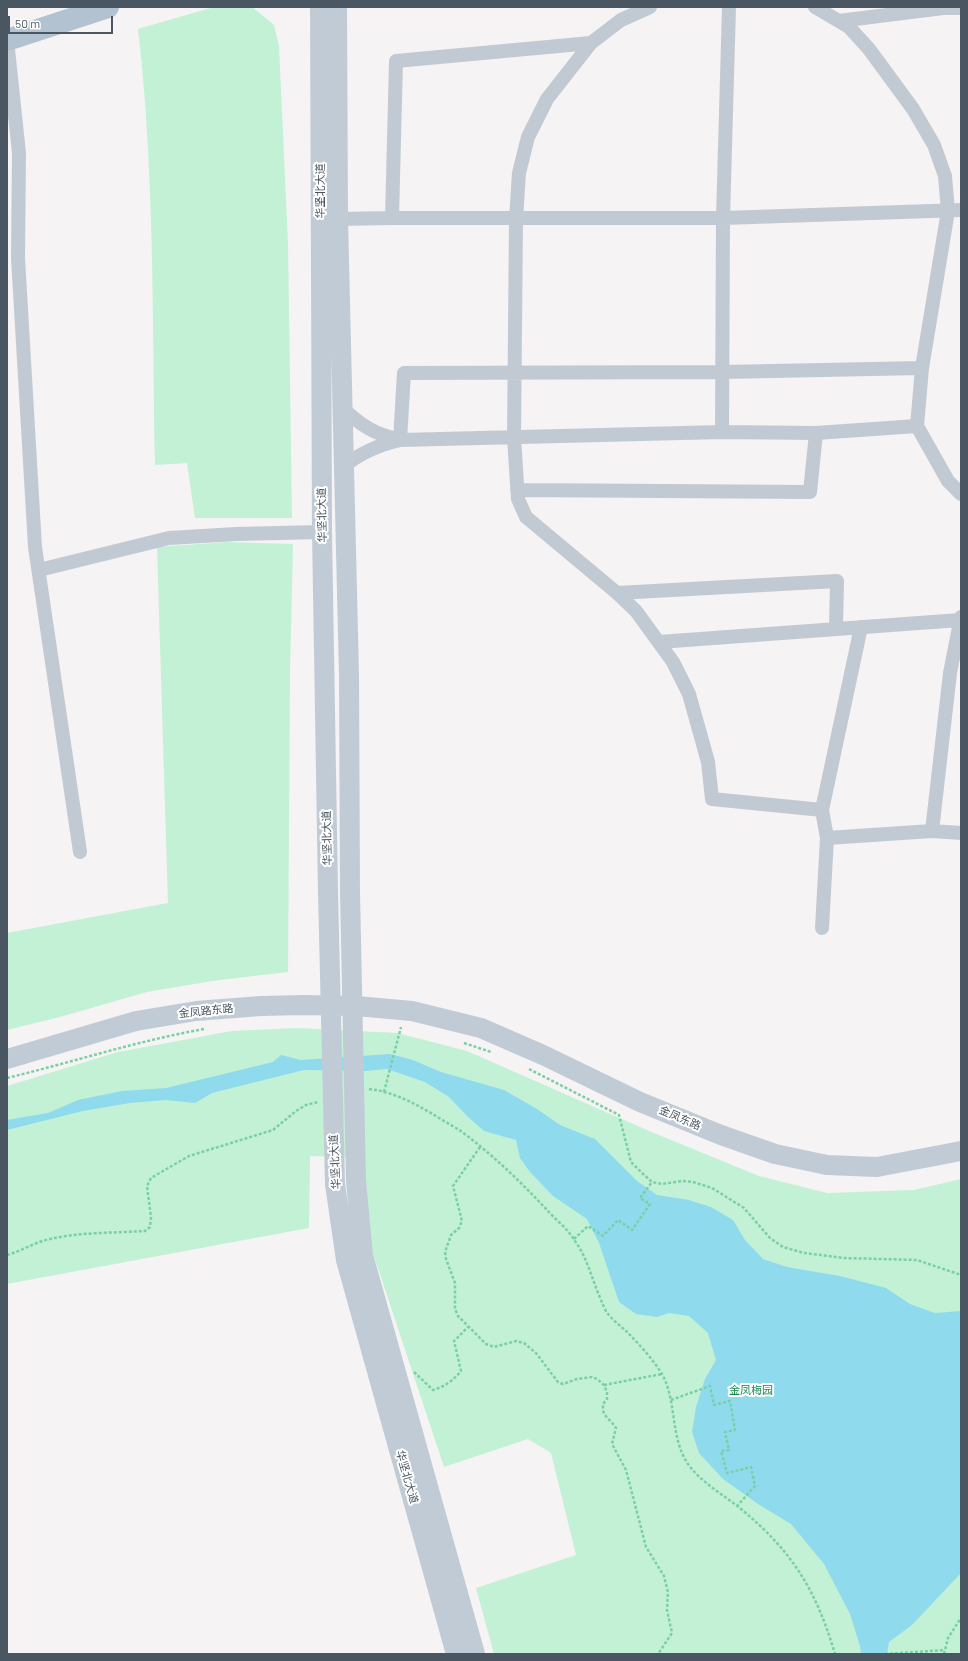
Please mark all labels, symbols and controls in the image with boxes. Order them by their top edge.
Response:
scale bar [10,8,115,34]
text: 50 m [15,16,40,30]
street label: 华坚北大道 [313,164,327,218]
street label: 华坚北大道 [315,487,329,543]
street label: 华坚北大道 [320,810,334,866]
street label: 金凤路东路 [178,1002,234,1020]
street label: 金凤东路 [657,1103,703,1133]
street label: 华坚北大道 [327,1134,343,1190]
park label: 金凤梅园 [729,1383,773,1397]
street label: 华坚北大道 [393,1449,421,1505]

